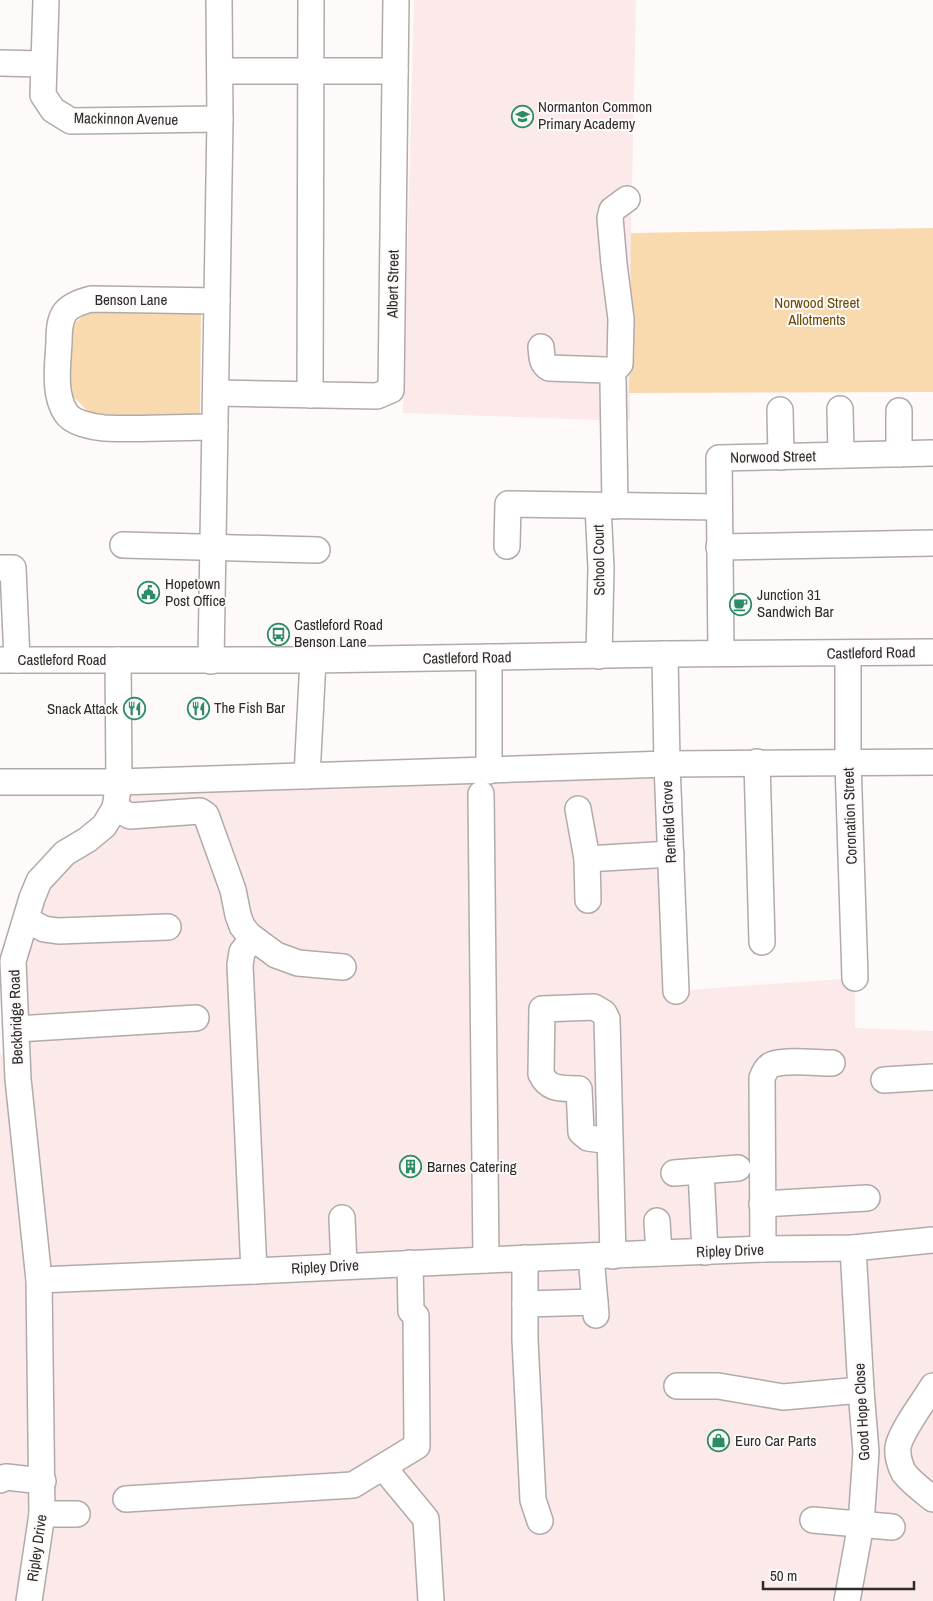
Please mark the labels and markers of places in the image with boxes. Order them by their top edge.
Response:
place label: Normanton Common Primary Academy [538,96,652,134]
school or university icon: Normanton Common Primary Academy [510,104,534,128]
place label: Hopetown Post Office [165,573,226,611]
public building icon: Hopetown Post Office [137,581,161,605]
place label: Junction 31 Sandwich Bar [757,584,834,622]
cafe icon: Junction 31 Sandwich Bar [729,592,753,616]
place label: Castleford Road Benson Lane [294,614,383,652]
bus stop icon: Castleford Road Benson Lane [266,622,290,646]
restaurant icon: The Fish Bar [186,696,210,720]
restaurant icon: Snack Attack [122,697,146,721]
place label: The Fish Bar [214,697,285,718]
place label: Snack Attack [47,698,119,719]
building icon: Barnes Catering [399,1155,423,1179]
place label: Barnes Catering [427,1156,517,1177]
shop icon: Euro Car Parts [707,1429,731,1453]
place label: Euro Car Parts [735,1430,816,1451]

